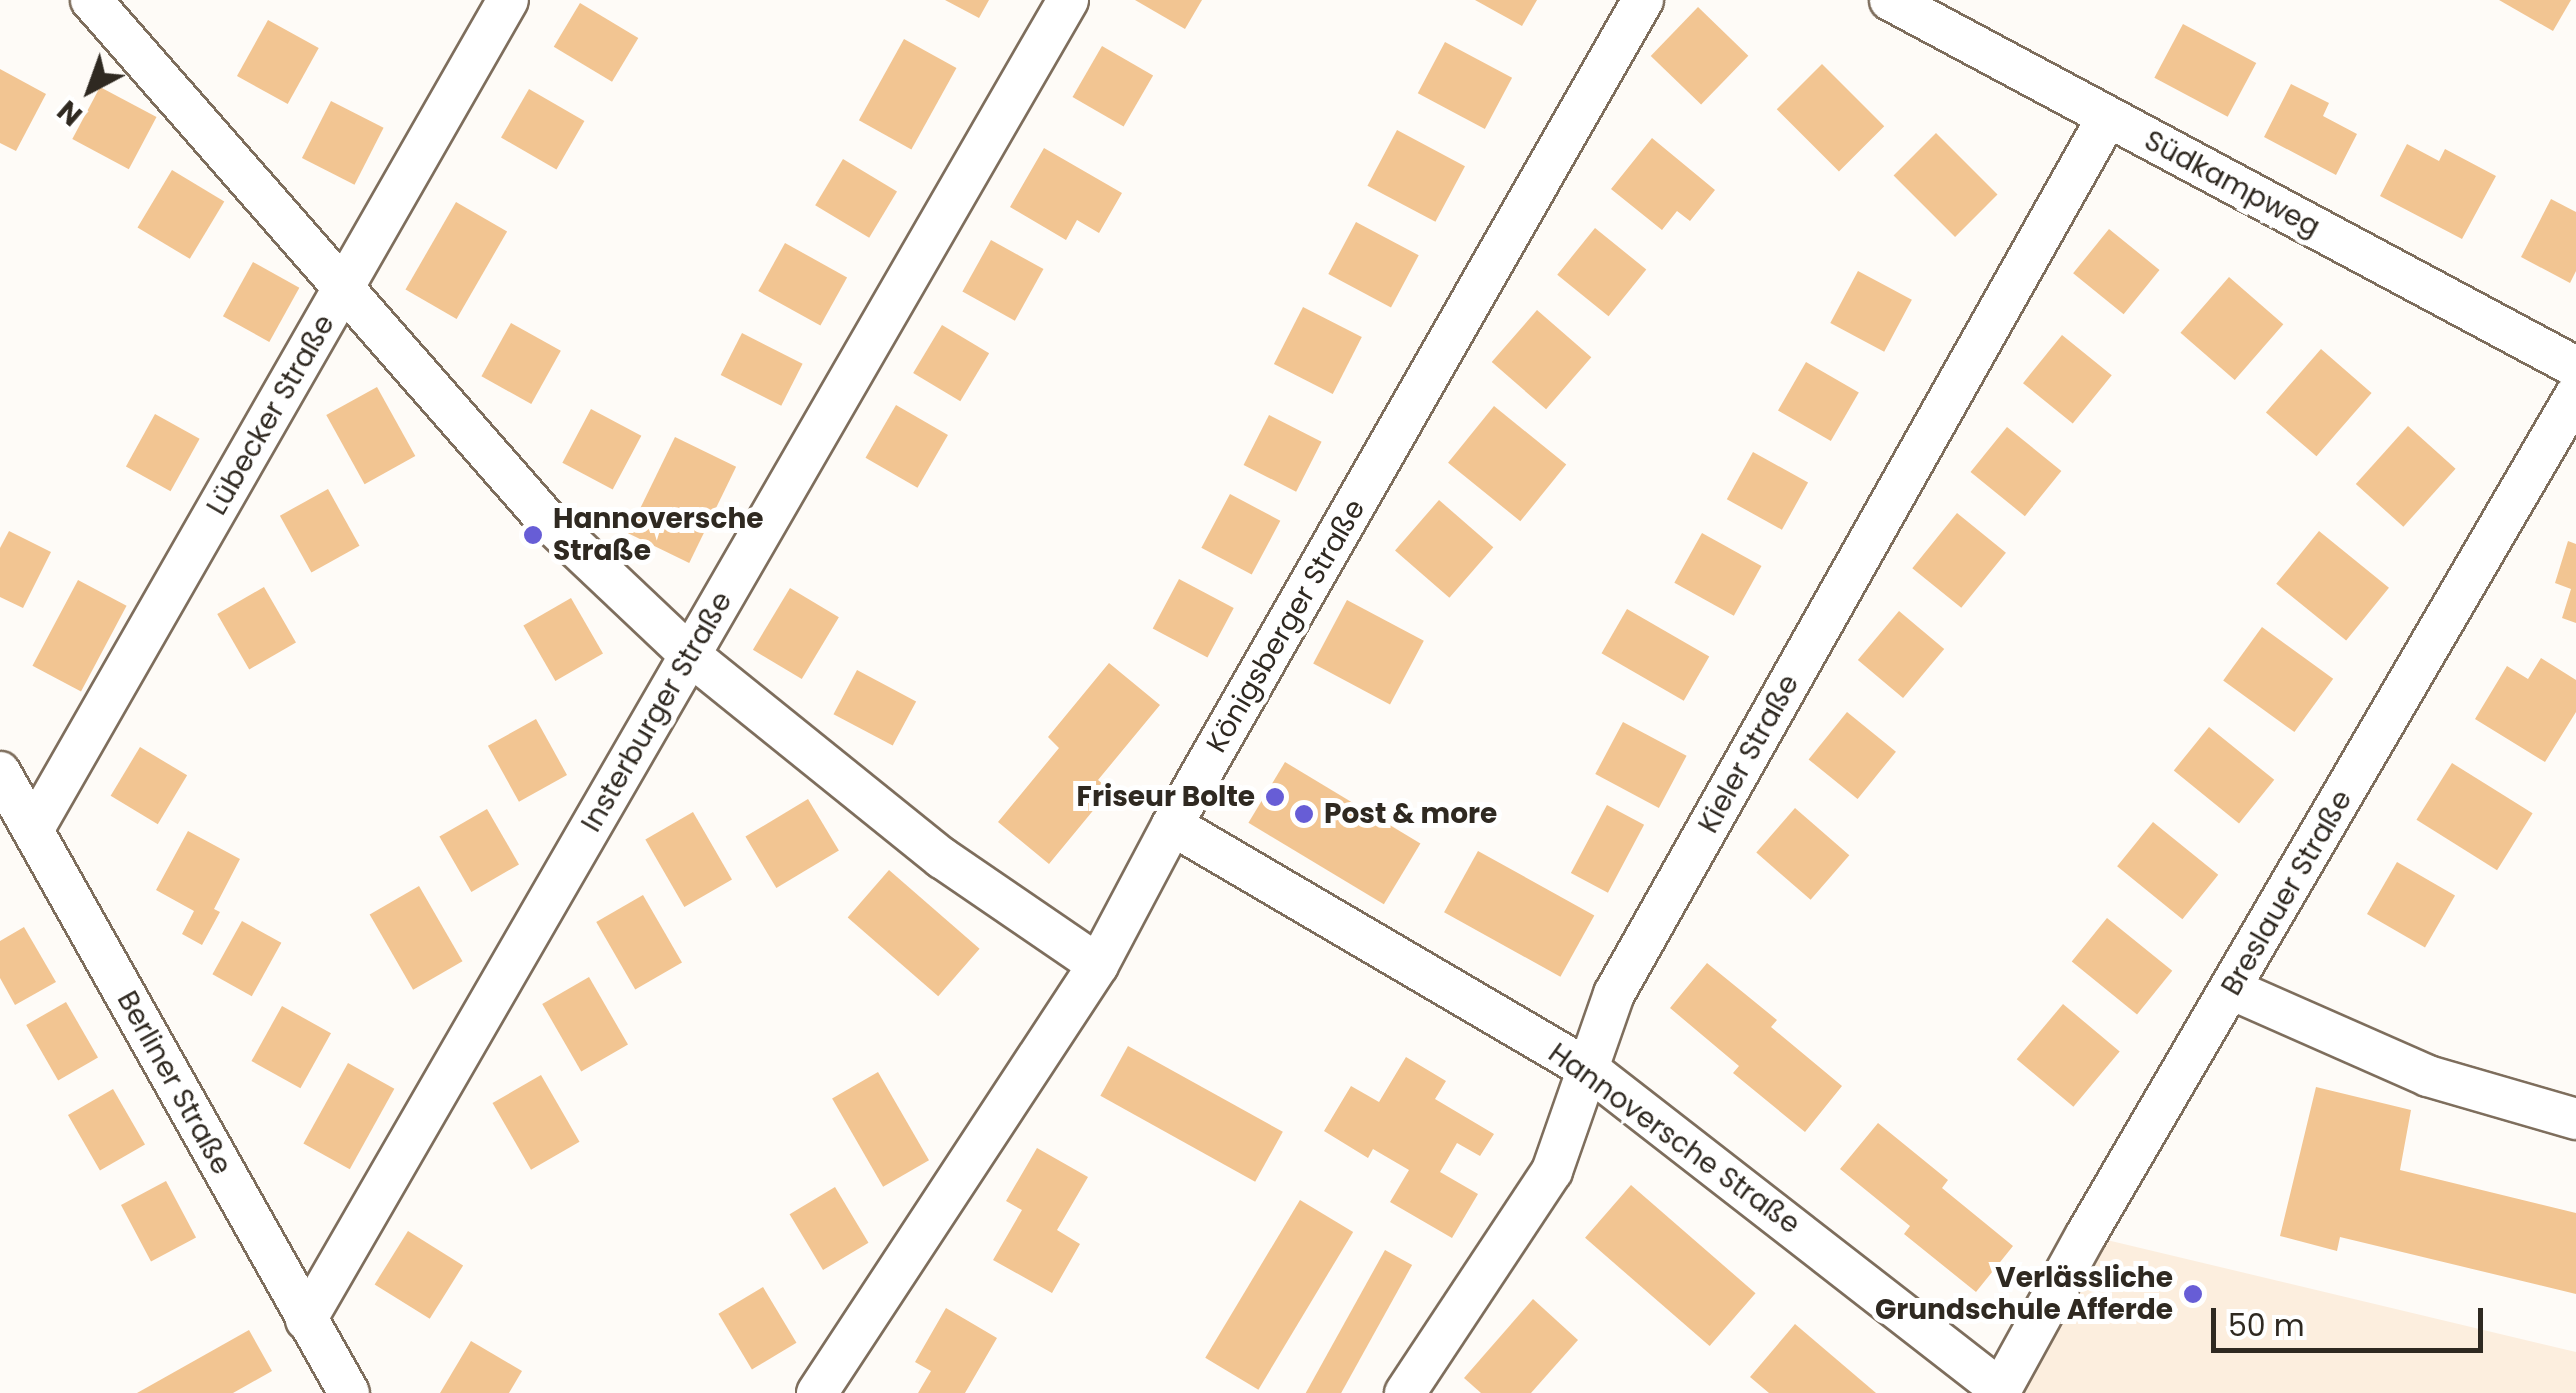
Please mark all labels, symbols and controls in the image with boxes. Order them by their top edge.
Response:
north arrow [40,40,140,140]
text: N [49,91,91,135]
street label: Südkampweg [2139,124,2325,244]
street label: Lübecker Straße [200,309,342,521]
street label: Königsberger Straße [1200,494,1372,758]
place label: Hannoversche Straße [553,502,764,568]
marker: Hannoversche Straße [522,524,544,546]
street label: Insterburger Straße [575,586,739,838]
street label: Kieler Straße [1692,669,1806,839]
place label: Friseur Bolte [1077,780,1255,814]
street label: Breslauer Straße [2215,785,2359,1001]
marker: Friseur Bolte [1264,786,1286,808]
place label: Post & more [1324,797,1497,831]
marker: Post & more [1293,803,1315,825]
street label: Berliner Straße [110,985,238,1181]
street label: Hannoversche Straße [1542,1037,1806,1241]
place label: Verlässliche Grundschule Afferde [1875,1261,2173,1327]
marker: Verlässliche Grundschule Afferde [2182,1283,2204,1305]
scale bar [2216,1288,2488,1350]
text: 50 m [2228,1304,2305,1347]

